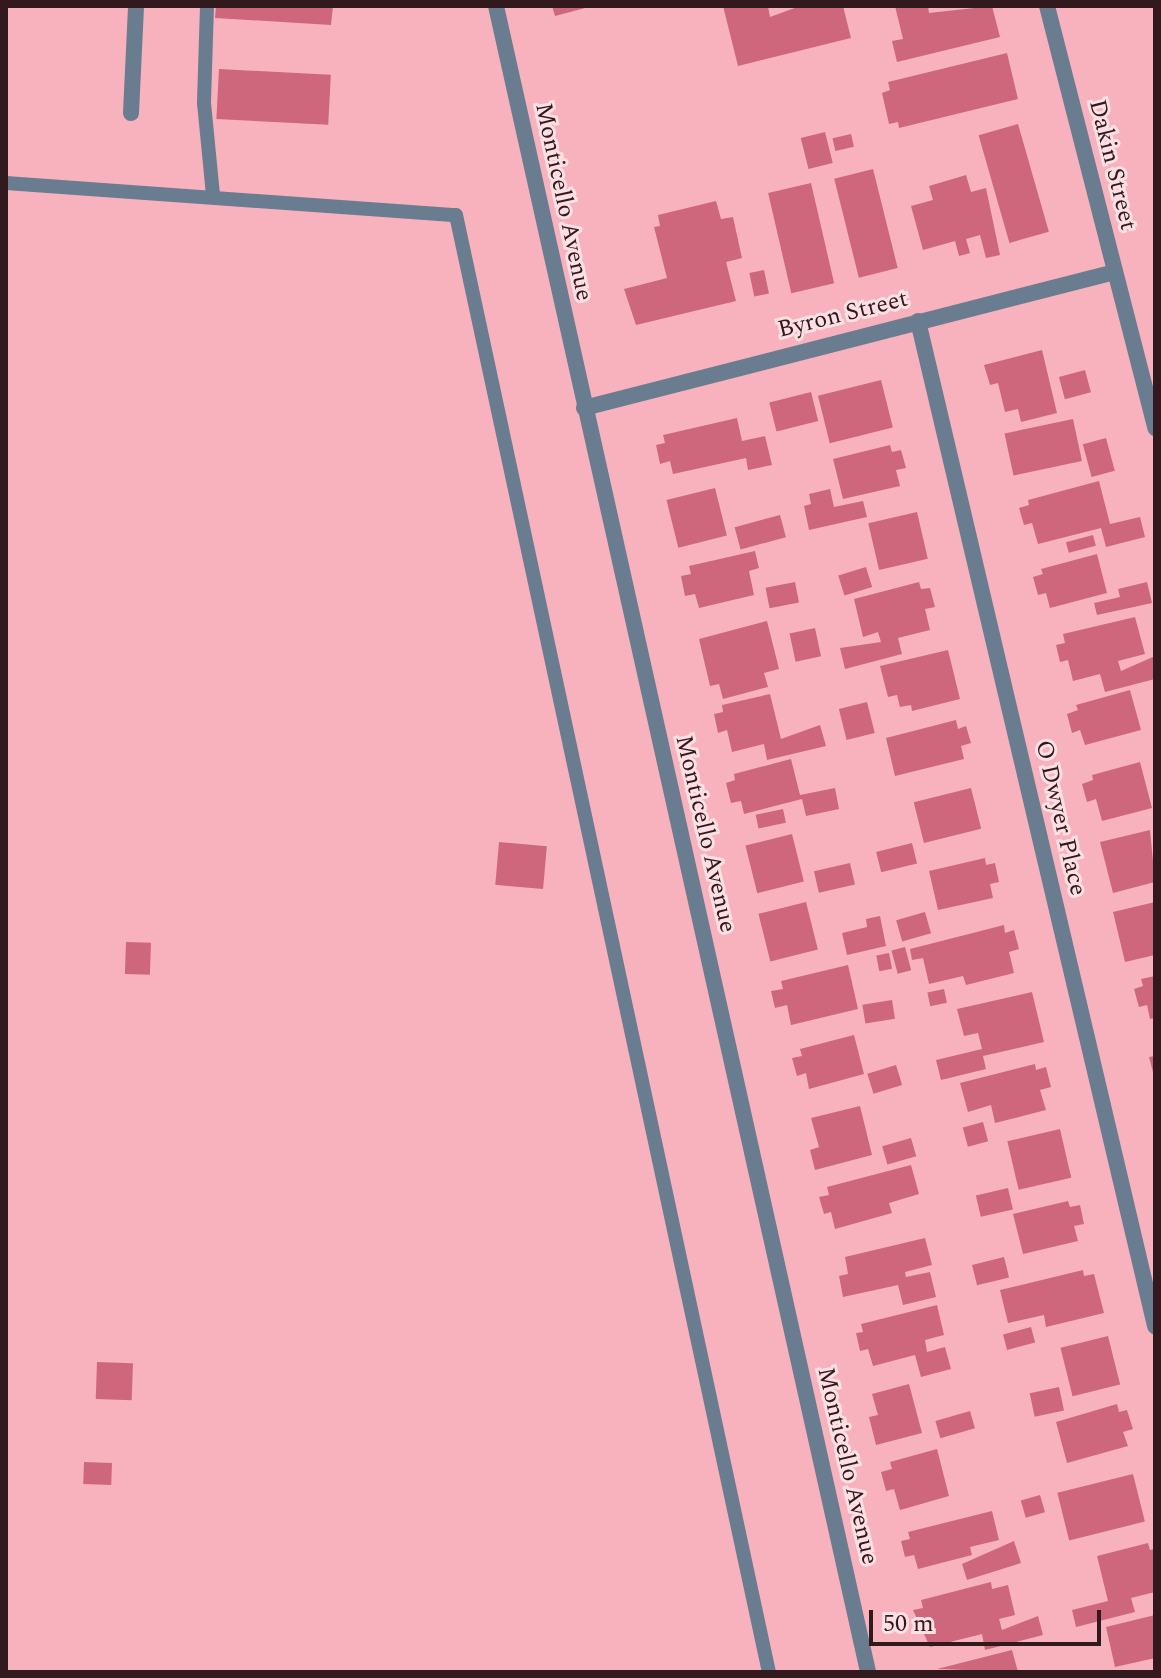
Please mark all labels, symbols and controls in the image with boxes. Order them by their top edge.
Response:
street label: Dakin Street [1082,97,1142,233]
street label: Monticello Avenue [528,101,598,303]
street label: Byron Street [775,285,911,345]
street label: Monticello Avenue [668,733,742,935]
street label: O Dwyer Place [1028,738,1092,898]
street label: Monticello Avenue [810,1365,884,1567]
scale bar [873,1594,1105,1644]
text: 50 m [883,1606,934,1642]

